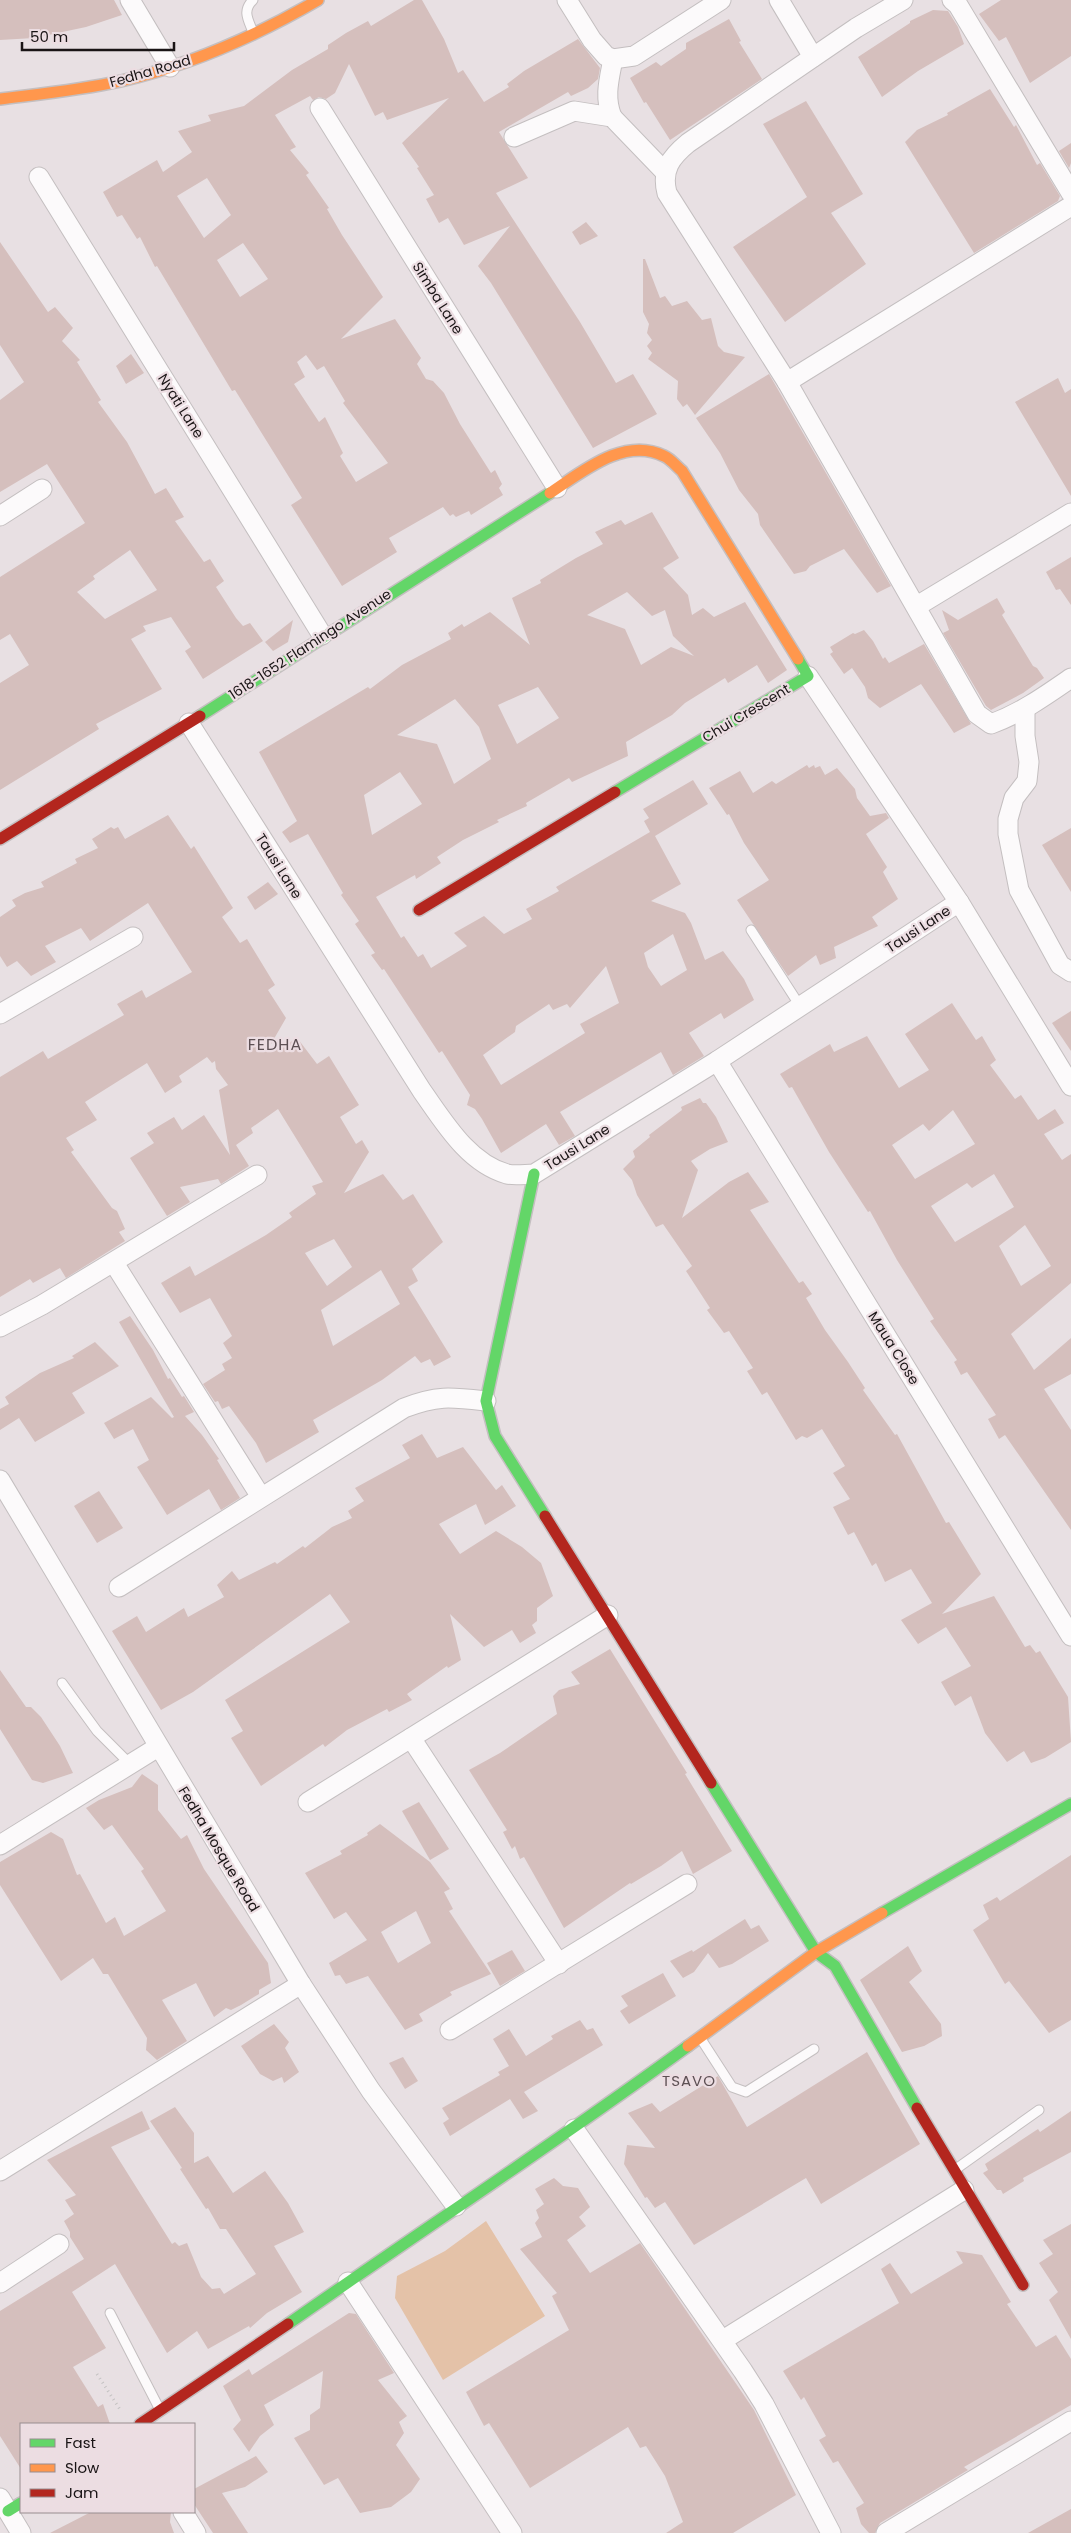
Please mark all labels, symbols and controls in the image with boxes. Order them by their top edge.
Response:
scale bar [22,20,175,52]
text: 50 m [30,26,68,47]
street label: Fedha Road [107,50,193,92]
street label: Simba Lane [408,258,468,338]
street label: Nyati Lane [153,370,209,442]
street label: 1618-1652 Flamingo Avenue [225,584,395,704]
street label: Chui Crescent [698,679,794,747]
street label: Tausi Lane [251,829,307,903]
street label: Tausi Lane [882,900,955,957]
district label: FEDHA [248,1033,302,1056]
street label: Tausi Lane [540,1119,614,1175]
street label: Maua Close [864,1308,925,1389]
street label: Fedha Mosque Road [174,1783,264,1915]
district label: TSAVO [662,2070,716,2091]
legend [20,2423,195,2513]
text: Fast [65,2432,96,2453]
text: Slow [65,2457,100,2478]
text: Jam [65,2482,99,2503]

